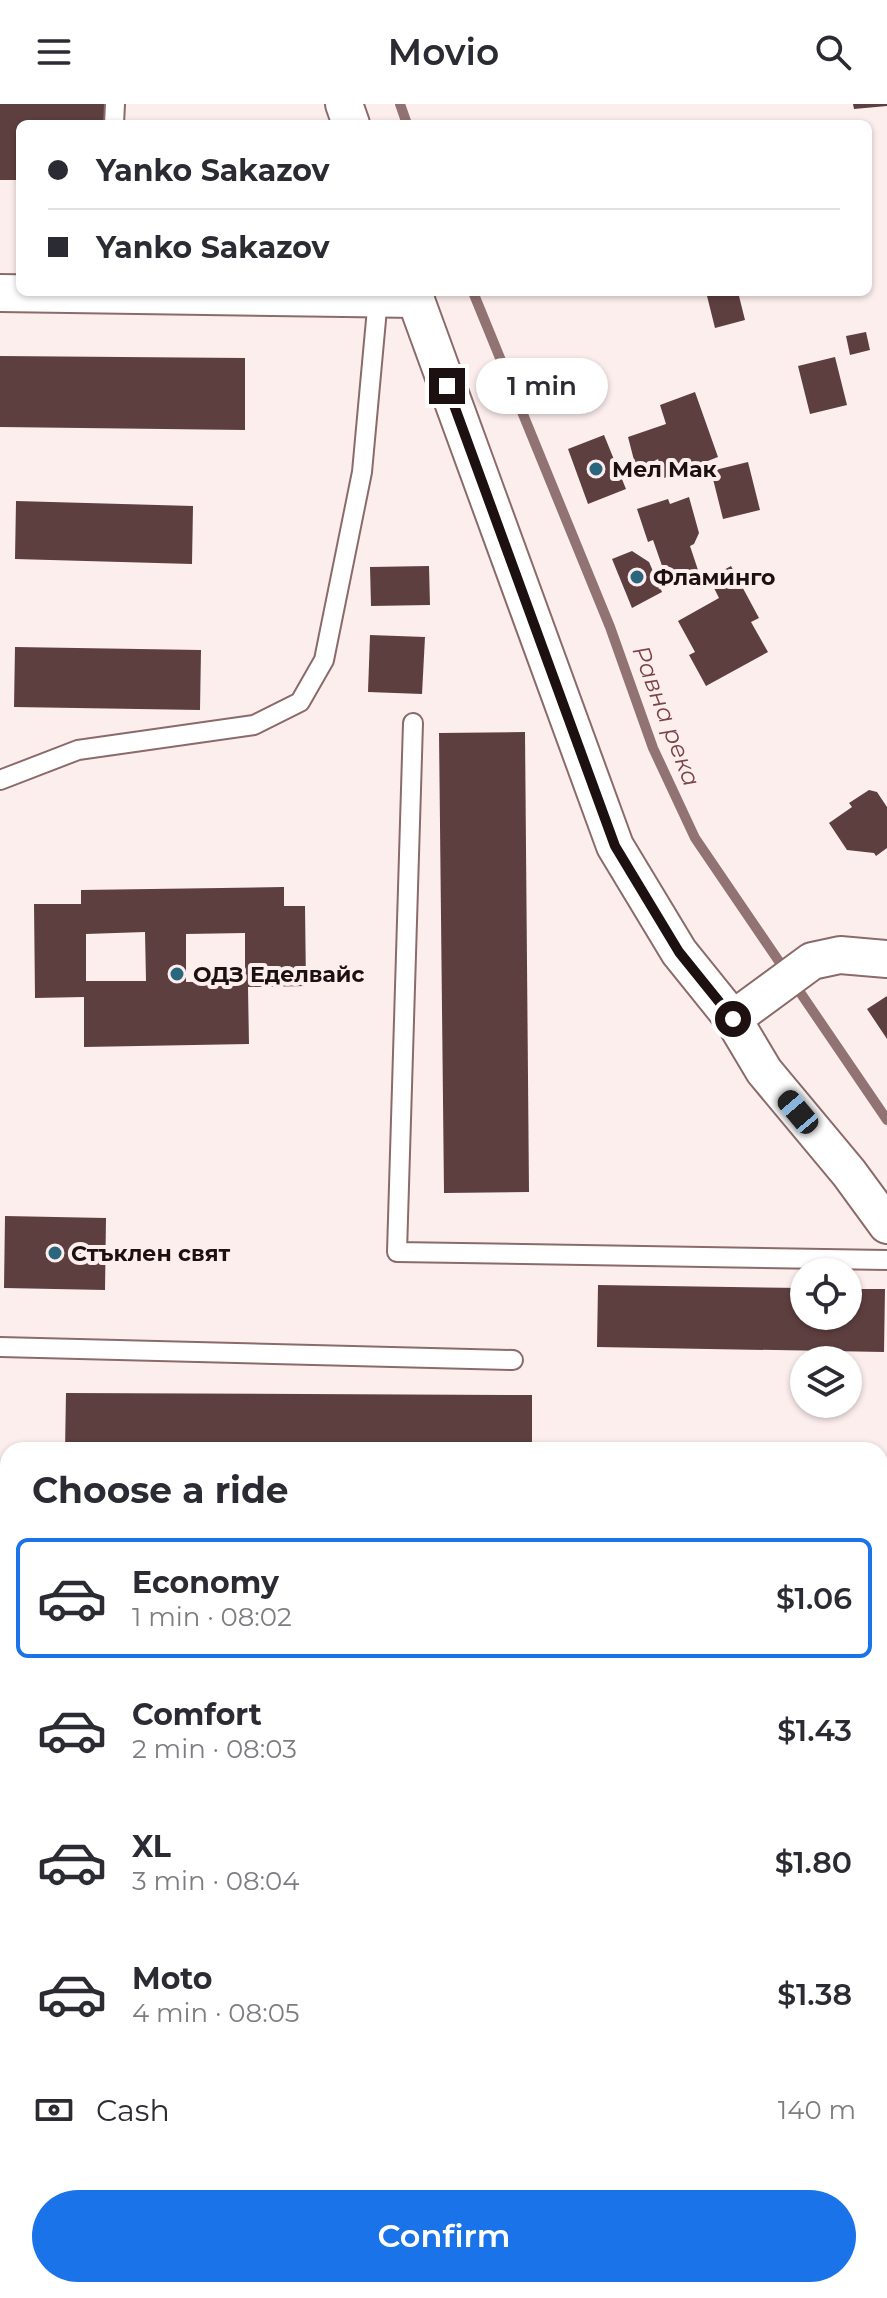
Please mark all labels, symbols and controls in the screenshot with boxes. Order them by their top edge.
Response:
icon: menu [32,30,76,74]
text: Movio [388,30,499,74]
icon: search [811,30,855,74]
text: Yanko Sakazov [96,152,329,189]
text: Yanko Sakazov [96,229,329,266]
callout: 1 min [475,358,607,414]
route end [429,368,465,404]
text: 1 min [507,370,577,402]
place label: Мел Мак [612,456,718,483]
marker: Мел Мак [587,460,605,478]
place label: Фламинго [653,564,775,591]
marker: Фламинго [628,568,646,586]
water label: Равна река [626,641,707,790]
place label: ОДЗ Еделвайс [193,961,364,988]
marker: ОДЗ Еделвайс [168,965,186,983]
route start [715,1001,751,1037]
car [773,1086,823,1138]
place label: Стъклен свят [71,1240,230,1267]
marker: Стъклен свят [46,1244,64,1262]
map controls [790,1258,862,1418]
button: locate [790,1258,862,1330]
button: layers [790,1346,862,1418]
text: Choose a ride [32,1468,289,1512]
icon: car [36,1562,108,1634]
text: Economy [132,1564,279,1601]
text: $1.06 [776,1580,852,1617]
text: 1 min · 08:02 [132,1601,292,1633]
icon: car [36,1694,108,1766]
text: Comfort [132,1696,262,1733]
text: $1.43 [777,1712,852,1749]
text: 2 min · 08:03 [132,1733,297,1765]
icon: car [36,1826,108,1898]
text: XL [132,1828,171,1865]
text: $1.80 [775,1844,852,1881]
text: 3 min · 08:04 [132,1865,300,1897]
icon: car [36,1958,108,2030]
text: Moto [132,1960,213,1997]
text: $1.38 [777,1976,852,2013]
text: 4 min · 08:05 [132,1997,300,2029]
icon: cash [32,2088,76,2132]
text: Cash [96,2092,170,2129]
text: 140 m [778,2094,856,2126]
button: Confirm [32,2190,856,2282]

